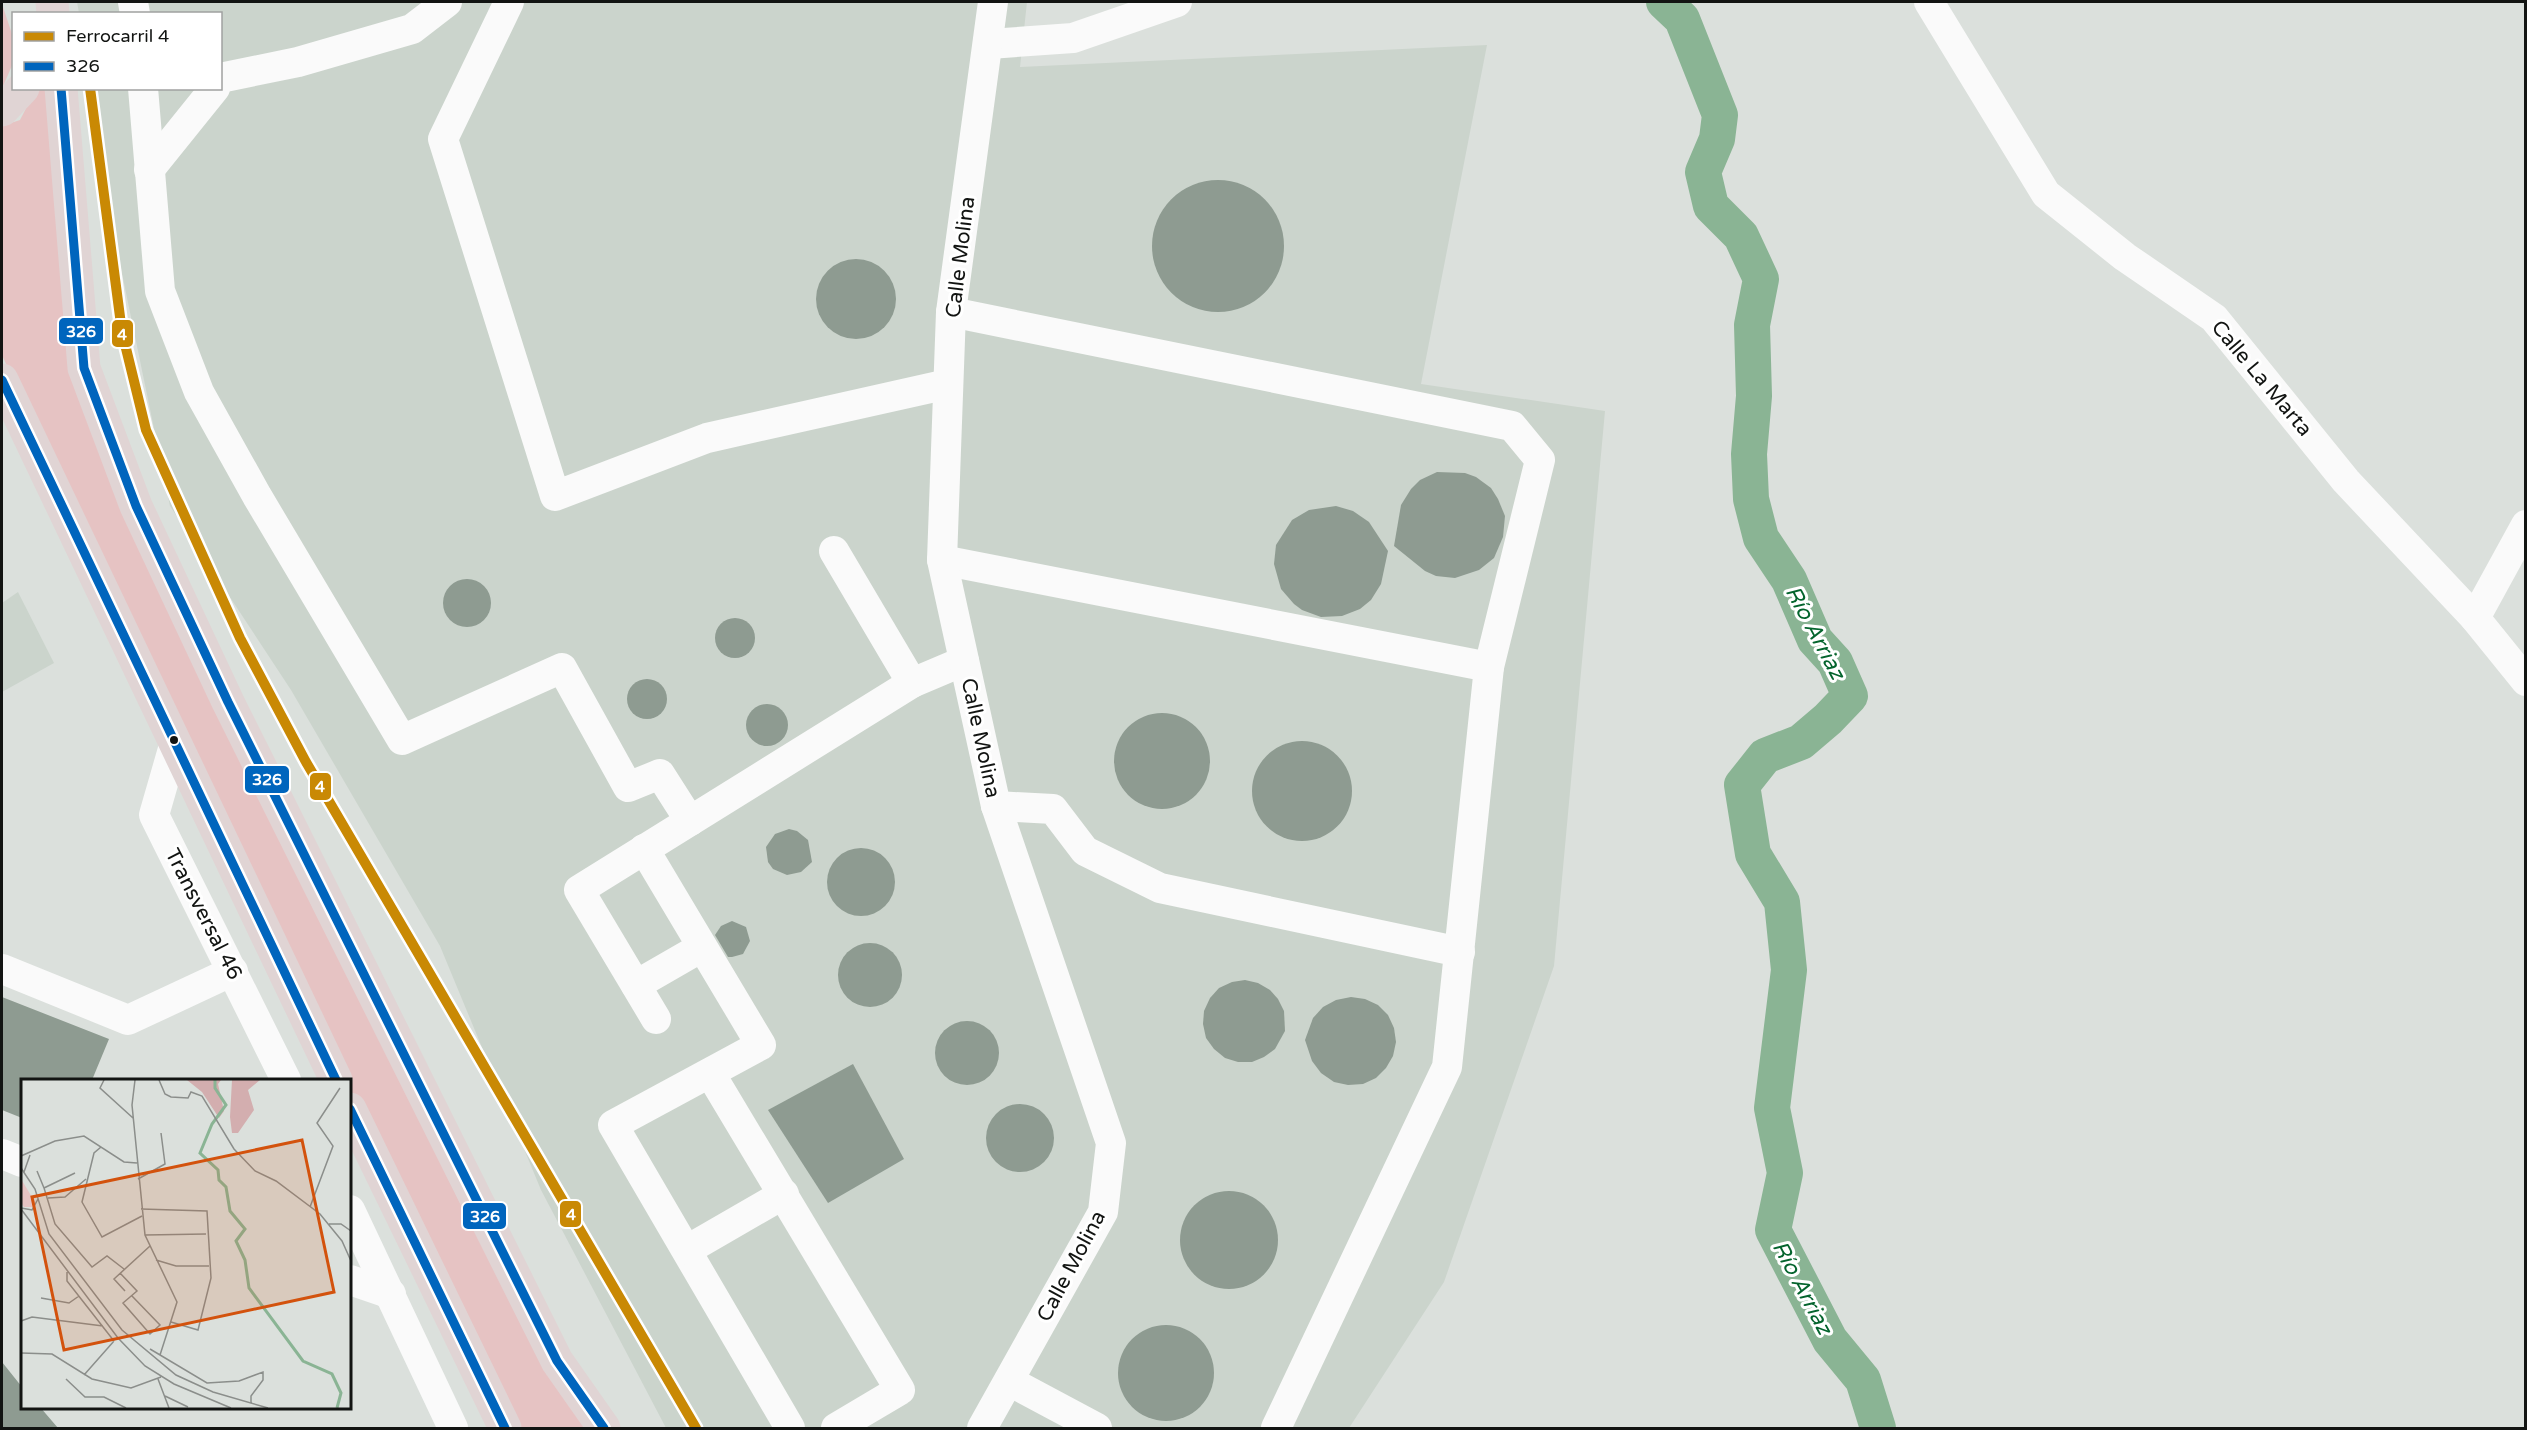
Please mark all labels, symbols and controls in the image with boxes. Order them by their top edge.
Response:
legend [12,12,222,90]
text: Ferrocarril 4 [66,25,169,47]
text: 326 [66,55,100,77]
street label: Calle Molina [941,195,980,319]
street label: Calle La Marta [2206,315,2317,441]
line badge: 326 [58,317,104,345]
line badge: 4 [111,319,134,348]
text: 326 [66,322,96,342]
text: 4 [117,325,127,345]
water label: Río Arriaz [1780,581,1852,685]
street label: Calle Molina [956,676,1005,800]
unlabelled marker [168,734,180,746]
line badge: 326 [244,765,290,794]
text: 326 [252,770,282,790]
line badge: 4 [309,772,332,801]
text: 4 [315,777,325,797]
street label: Transversal 46 [160,844,247,984]
inset map [21,1079,351,1409]
line badge: 4 [559,1200,582,1228]
line badge: 326 [462,1202,507,1230]
text: 4 [566,1205,576,1225]
street label: Calle Molina [1032,1206,1111,1326]
text: 326 [470,1207,500,1227]
water label: Río Arriaz [1767,1236,1839,1340]

